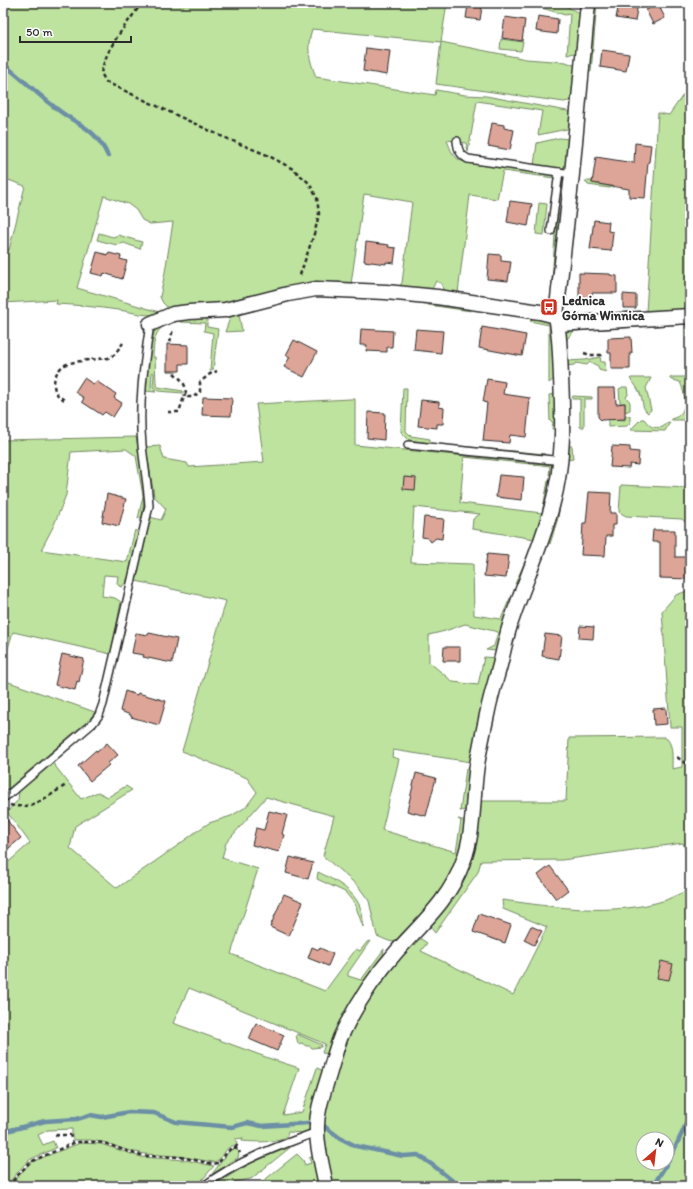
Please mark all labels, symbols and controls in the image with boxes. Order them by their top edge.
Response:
scale bar [20,18,131,44]
text: 50 m [26,25,52,39]
place label: Lednica Górna Winnica [562,293,645,323]
bus stop icon: Lednica Górna Winnica [539,297,559,317]
north arrow [635,1131,675,1171]
text: N [653,1135,666,1150]

